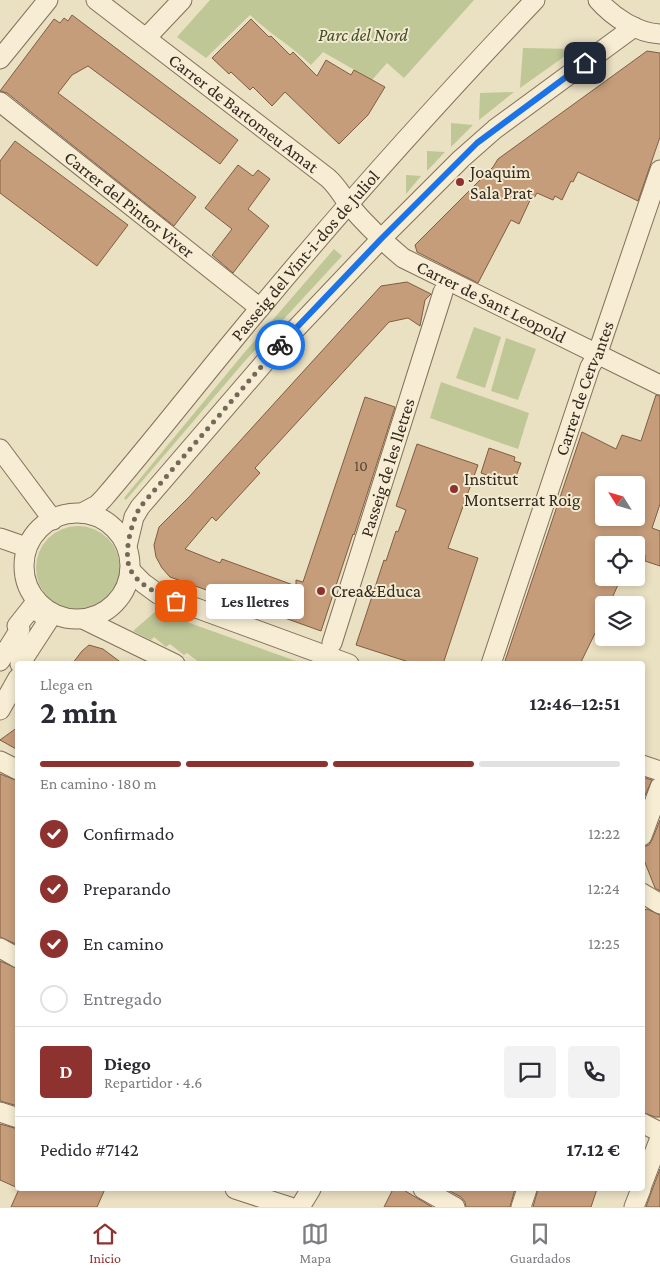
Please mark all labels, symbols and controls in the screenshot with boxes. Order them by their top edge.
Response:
park label: Parc del Nord [318,25,408,45]
pin [564,42,606,84]
street label: Carrer de Bartomeu Amat [165,49,323,178]
icon: home [571,49,599,77]
street label: Carrer del Pintor Viver [61,147,199,262]
place label: Joaquim Sala Prat [468,162,534,203]
street label: Passeig del Vint-i-dos de Juliol [227,166,384,345]
marker: Joaquim Sala Prat [454,176,466,188]
street label: Carrer de Sant Leopold [413,256,570,347]
street label: Carrer de Cervantes [551,319,618,458]
courier [255,320,305,370]
icon: bike [266,331,294,359]
street label: Passeig de les lletres [356,396,419,539]
house number: 10 [354,458,368,474]
place label: Institut Montserrat Roig [464,469,581,510]
north arrow [595,476,645,526]
map controls [595,476,645,646]
marker: Institut Montserrat Roig [448,483,460,495]
button: locate [595,536,645,586]
pin [155,580,197,622]
place label: Crea&Educa [331,581,421,601]
callout: Les lletres [206,584,304,618]
marker: Crea&Educa [315,585,327,597]
icon: bag [162,587,190,615]
text: Les lletres [221,593,289,610]
button: layers [595,596,645,646]
text: Llega en [40,676,93,693]
text: 12:46–12:51 [530,693,620,714]
text: 2 min [40,694,117,730]
text: En camino · 180 m [40,775,157,792]
icon: check [40,820,68,848]
text: Confirmado [83,823,174,844]
text: 12:22 [588,825,620,842]
icon: check [40,875,68,903]
text: Preparando [83,878,171,899]
text: 12:24 [588,880,620,897]
icon: check [40,930,68,958]
text: En camino [83,933,164,954]
text: 12:25 [588,935,620,952]
text: Entregado [83,988,162,1009]
button: chat [504,1046,556,1098]
button: phone [568,1046,620,1098]
text: Diego [104,1053,151,1074]
text: D [59,1061,73,1082]
text: Repartidor · 4.6 [104,1074,202,1091]
text: Pedido #7142 [40,1139,139,1160]
text: 17.12 € [566,1139,620,1160]
tab: Inicio [89,1220,121,1266]
tab: Mapa [299,1220,331,1266]
tab: Guardados [510,1220,571,1266]

